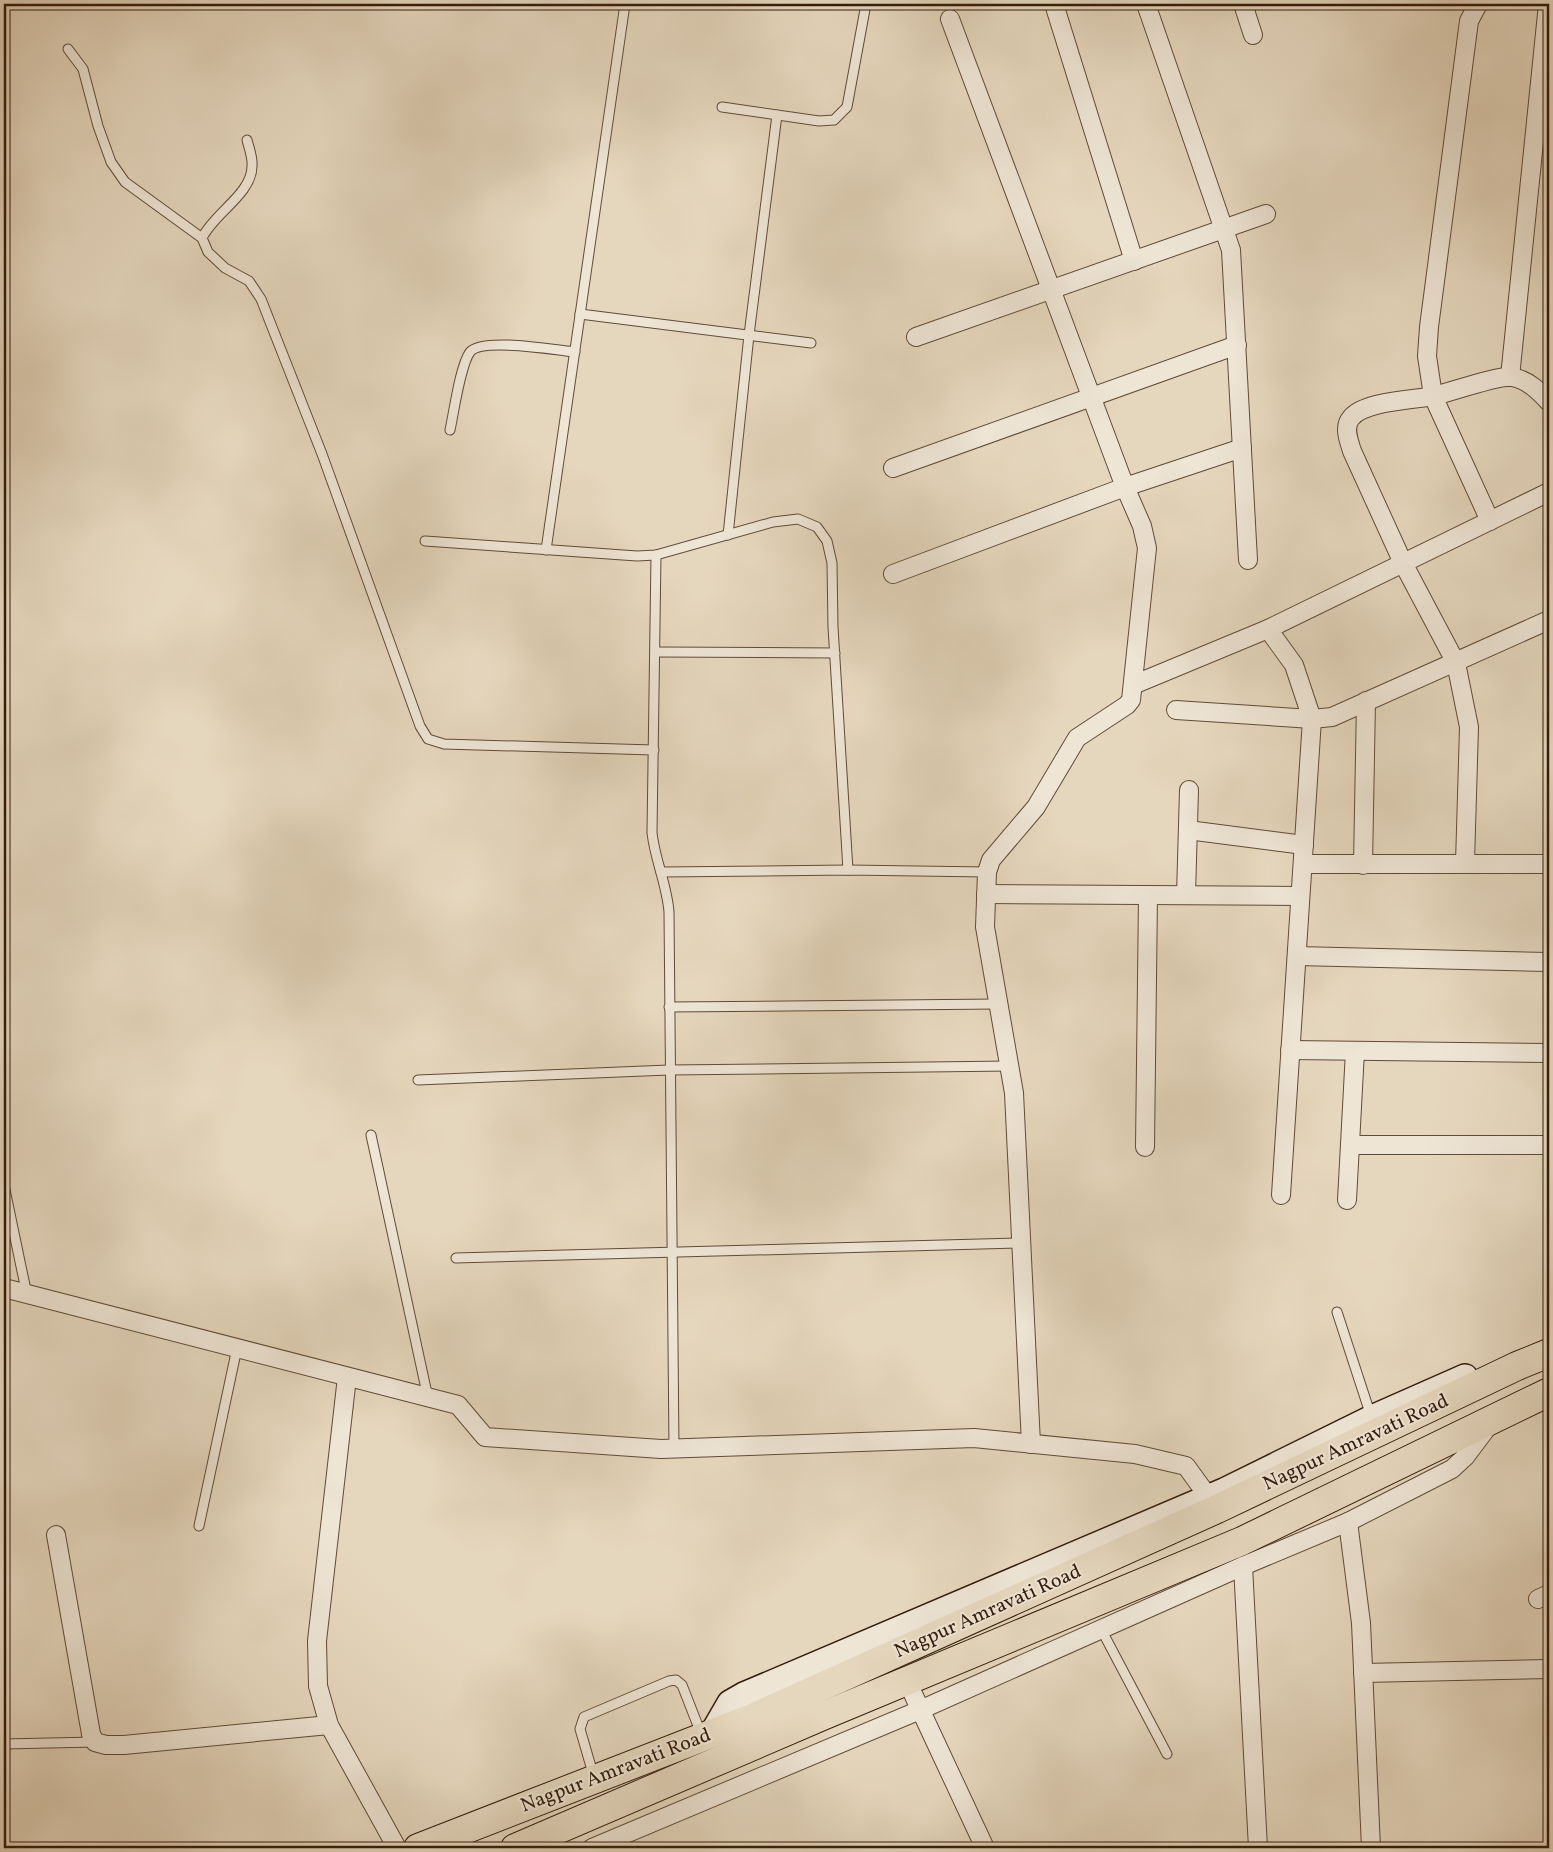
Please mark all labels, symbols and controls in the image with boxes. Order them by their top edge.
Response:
street label: Nagpur Amravati Road [1259,1388,1453,1498]
street label: Nagpur Amravati Road [890,1558,1086,1666]
street label: Nagpur Amravati Road [517,1722,715,1820]

